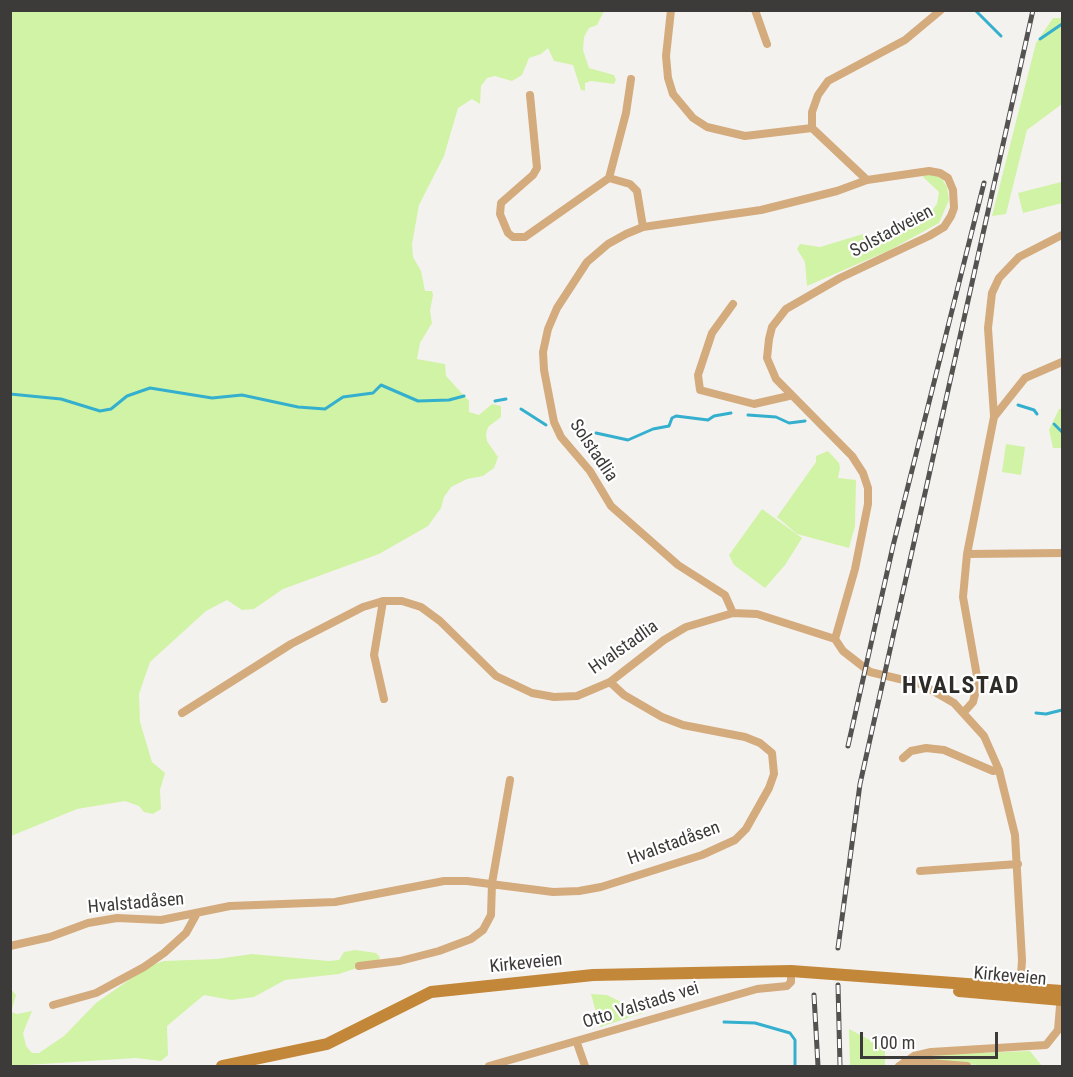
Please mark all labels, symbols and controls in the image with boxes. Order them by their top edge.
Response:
street label: Solstadveien [847,201,937,263]
street label: Solstadlia [564,416,622,486]
street label: Hvalstadlia [585,616,663,680]
district label: HVALSTAD [902,673,1020,701]
street label: Hvalstadåsen [625,817,723,871]
street label: Hvalstadåsen [87,889,185,919]
street label: Kirkeveien [489,949,563,979]
street label: Kirkeveien [973,963,1047,991]
street label: Otto Valstads vei [580,978,702,1034]
scale bar [863,1020,1001,1058]
text: 100 m [871,1032,915,1053]

